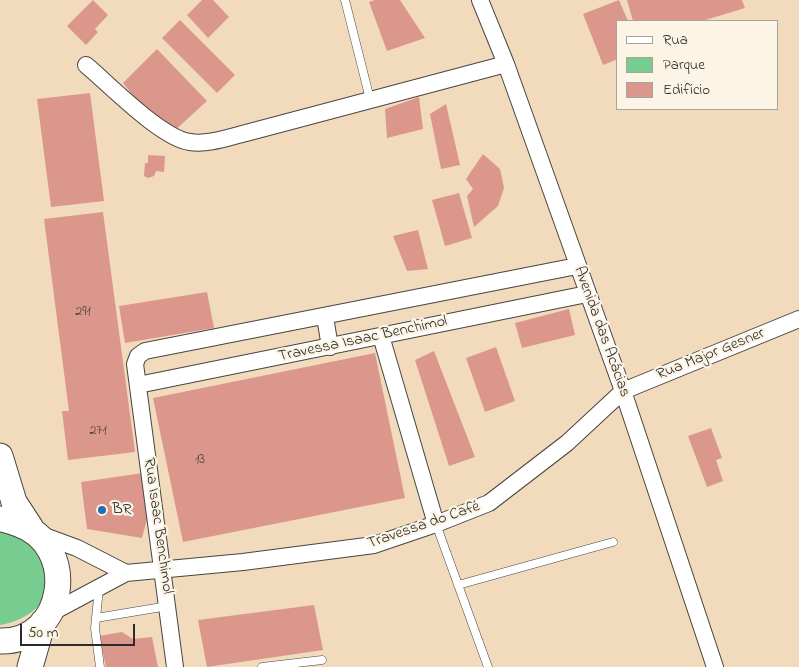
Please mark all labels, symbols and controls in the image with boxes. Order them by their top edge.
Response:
legend [616,20,779,110]
text: Rua [663,29,688,51]
text: Parque [663,54,705,76]
text: Edifício [663,79,710,101]
street label: Avenida das Acácias [568,264,634,400]
house number: 291 [75,305,91,321]
street label: Travessa Isaac Benchimol [277,313,449,367]
street label: Rua Major Gesner [654,325,768,385]
house number: 271 [89,424,107,440]
house number: 13 [195,453,205,469]
street label: Rua Isaac Benchimol [138,457,176,595]
street label: Travessa do Café [365,498,483,554]
place label: BR [112,500,132,520]
marker: BR [96,504,108,516]
scale bar [22,614,138,646]
text: 50 m [28,622,58,644]

